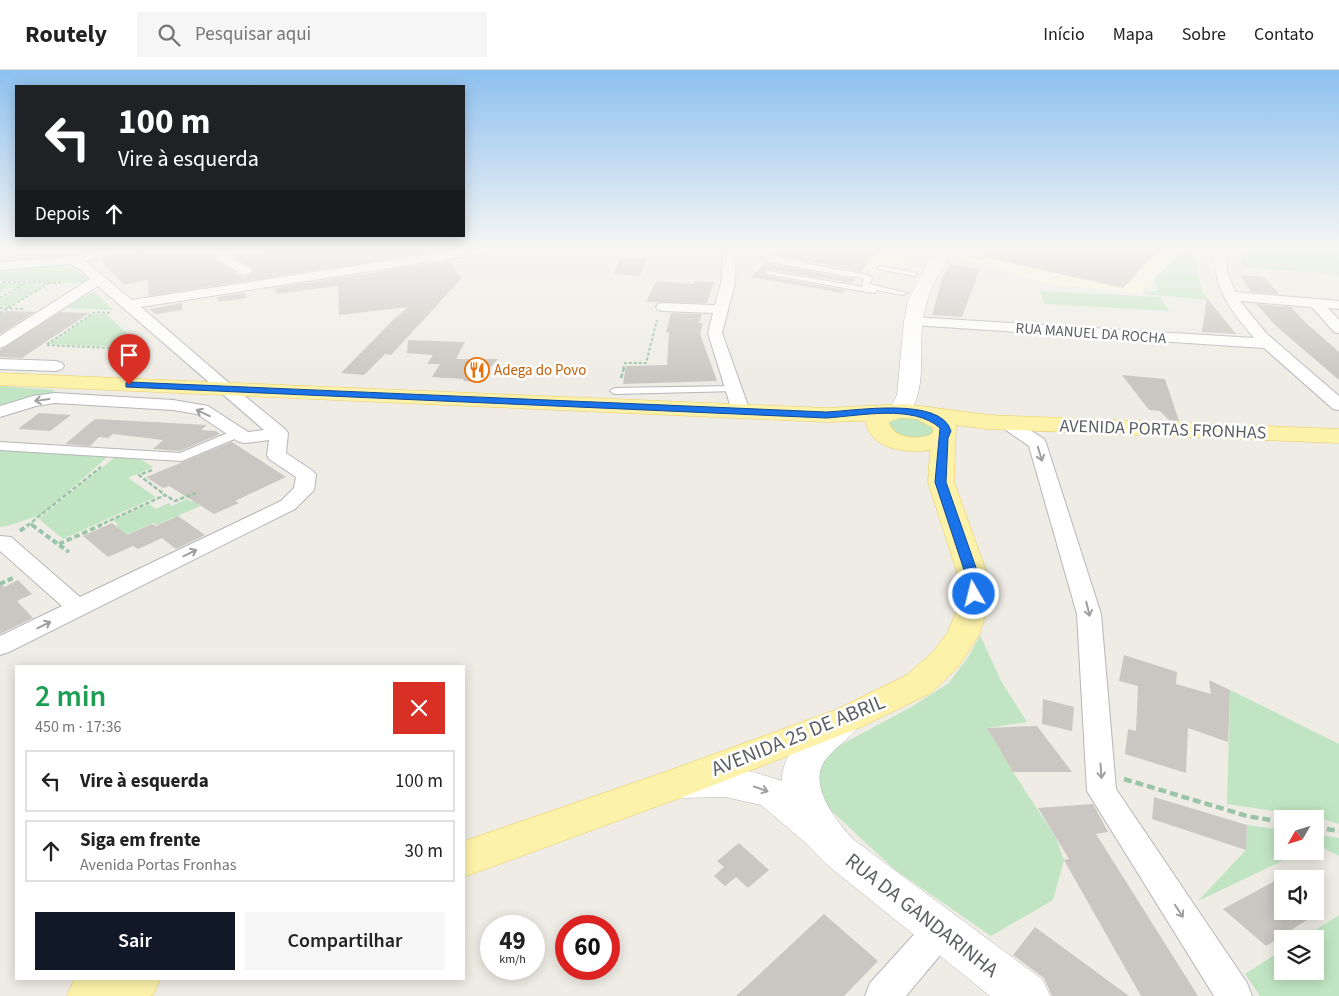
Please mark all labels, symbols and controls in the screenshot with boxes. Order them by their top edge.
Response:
search box [137,12,487,57]
text: Routely [25,17,107,52]
icon: search [155,21,183,49]
text: Pesquisar aqui [195,21,311,48]
text: Início [1043,22,1085,47]
text: Mapa [1113,22,1154,47]
text: Sobre [1182,22,1226,47]
text: Contato [1254,22,1314,47]
text: 100 m [118,97,210,147]
icon: left [35,105,100,170]
text: Vire à esquerda [118,143,259,175]
icon: ahead [100,200,128,228]
text: Depois [35,201,90,228]
street label: RUA MANUEL DA ROCHA [1015,318,1168,349]
pin [108,334,150,385]
icon: arrive [115,341,143,369]
restaurant icon: Adega do Povo [464,357,490,383]
place label: Adega do Povo [494,360,586,381]
one-way arrow [35,395,51,405]
one-way arrow [196,407,211,417]
street label: AVENIDA PORTAS FRONHAS [1059,413,1267,446]
one-way arrow [1035,446,1045,462]
one-way arrow [182,548,197,558]
position arrow [947,567,999,619]
one-way arrow [1083,601,1093,617]
one-way arrow [36,620,51,629]
text: 2 min [35,675,106,718]
button: close [393,682,445,734]
street label: AVENIDA 25 DE ABRIL [707,686,889,784]
text: 450 m · 17:36 [35,716,122,738]
one-way arrow [1096,763,1105,779]
icon: left [37,767,65,795]
text: Vire à esquerda [80,768,209,795]
text: 100 m [395,768,443,795]
one-way arrow [753,785,769,795]
north arrow [1274,810,1324,860]
map controls [1274,810,1324,980]
text: Siga em frente [80,827,201,854]
icon: ahead [37,837,65,865]
text: 30 m [405,838,443,865]
street label: RUA DA GANDARINHA [839,846,1005,985]
text: Avenida Portas Fronhas [80,854,237,876]
button: sound [1274,870,1324,920]
one-way arrow [1174,904,1184,918]
button: Sair [35,912,235,970]
button: Compartilhar [245,912,445,970]
speed limit sign: 60 [555,915,620,980]
text: 49 [499,923,526,959]
button: layers [1274,930,1324,980]
text: km/h [499,951,526,968]

